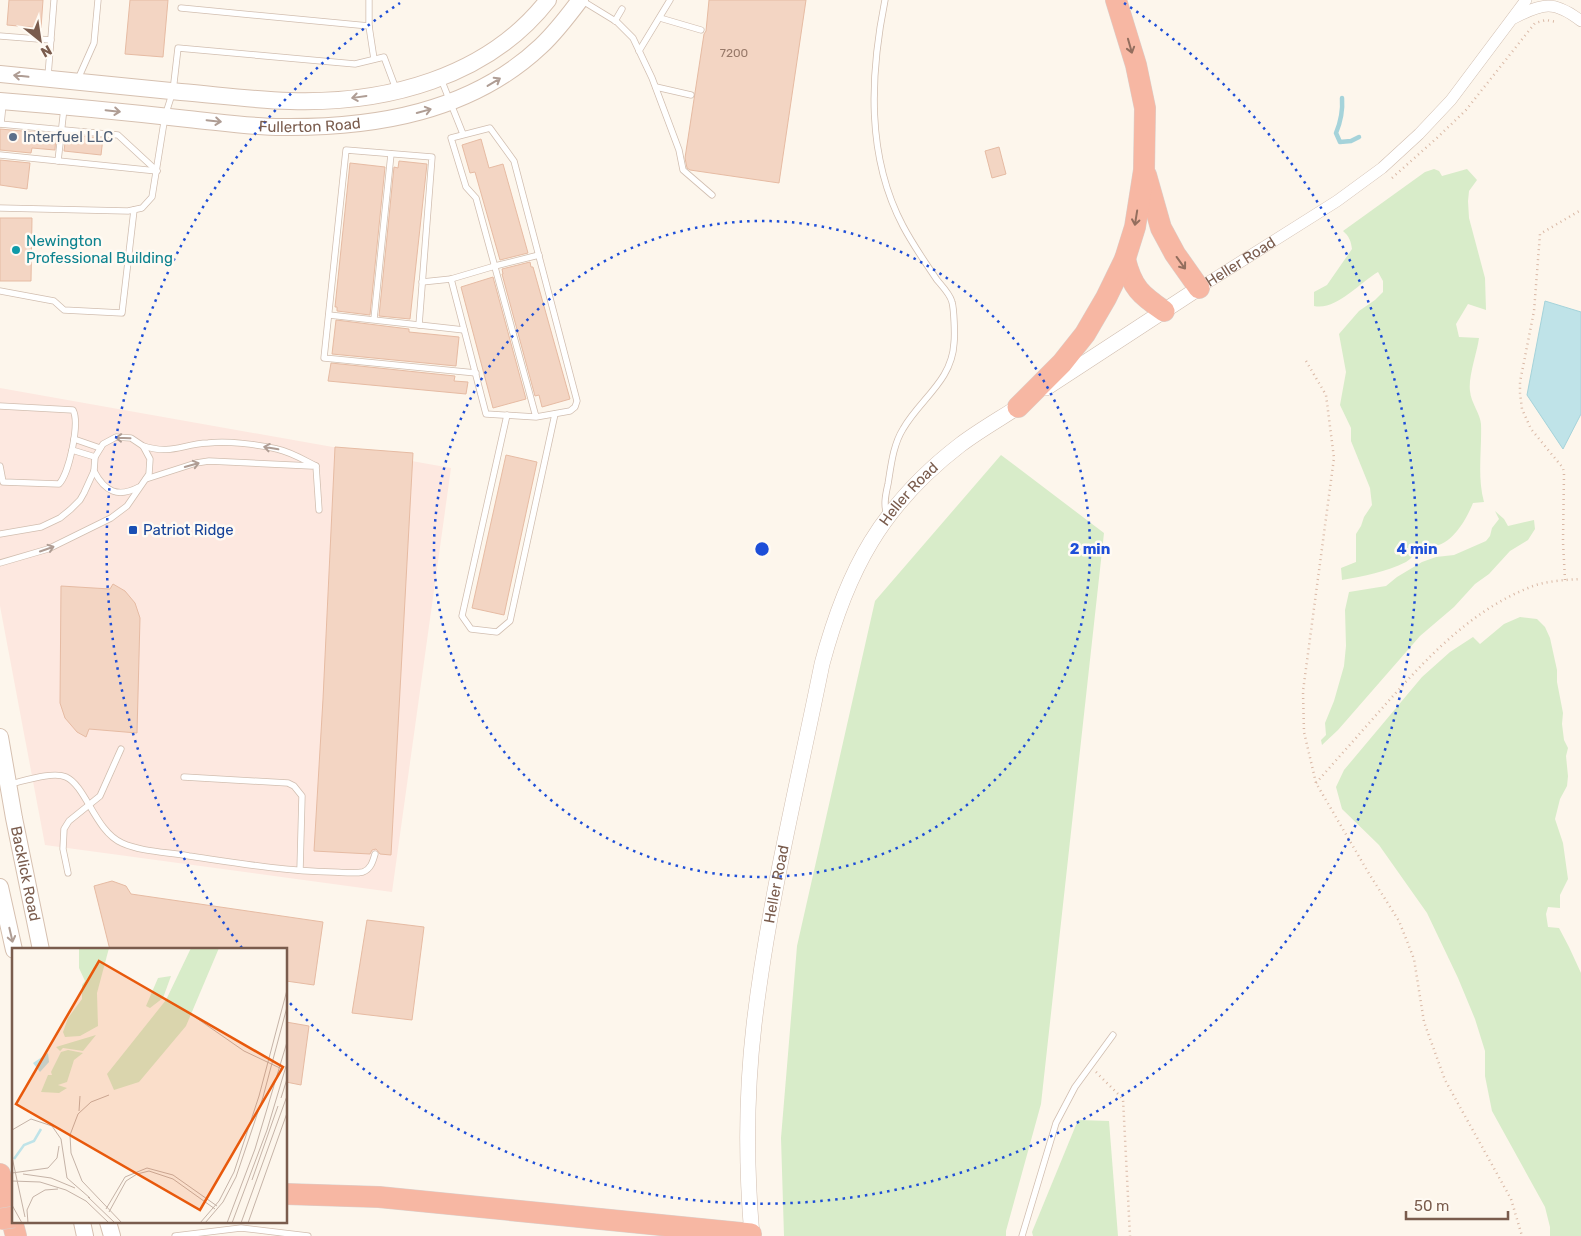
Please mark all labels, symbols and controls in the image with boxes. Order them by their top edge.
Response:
north arrow [15,15,65,65]
one-way arrow [1126,38,1136,54]
text: N [38,41,55,61]
house number: 7200 [720,46,748,60]
one-way arrow [14,71,30,81]
one-way arrow [487,76,501,86]
one-way arrow [352,92,368,102]
one-way arrow [416,106,432,115]
one-way arrow [105,107,121,116]
street label: Fullerton Road [258,114,362,136]
one-way arrow [206,116,222,126]
place label: Interfuel LLC [23,128,113,146]
marker: Interfuel LLC [7,131,19,143]
one-way arrow [1131,210,1141,226]
place label: Newington Professional Building [26,232,173,267]
street label: Heller Road [1202,233,1279,291]
marker: Newington Professional Building [10,244,22,256]
one-way arrow [1176,256,1186,270]
one-way arrow [116,434,132,443]
one-way arrow [264,442,280,452]
street label: Heller Road [875,458,942,529]
one-way arrow [184,459,200,469]
place label: Patriot Ridge [143,521,234,539]
marker: Patriot Ridge [127,524,139,536]
centre of rings [753,540,771,558]
text: 2 min [1070,540,1110,558]
text: 4 min [1396,540,1438,558]
one-way arrow [38,544,54,553]
street label: Backlick Road [7,824,44,923]
street label: Heller Road [760,843,793,925]
one-way arrow [7,927,16,943]
inset map [12,948,288,1224]
scale bar [1406,1188,1508,1220]
text: 50 m [1414,1197,1449,1215]

